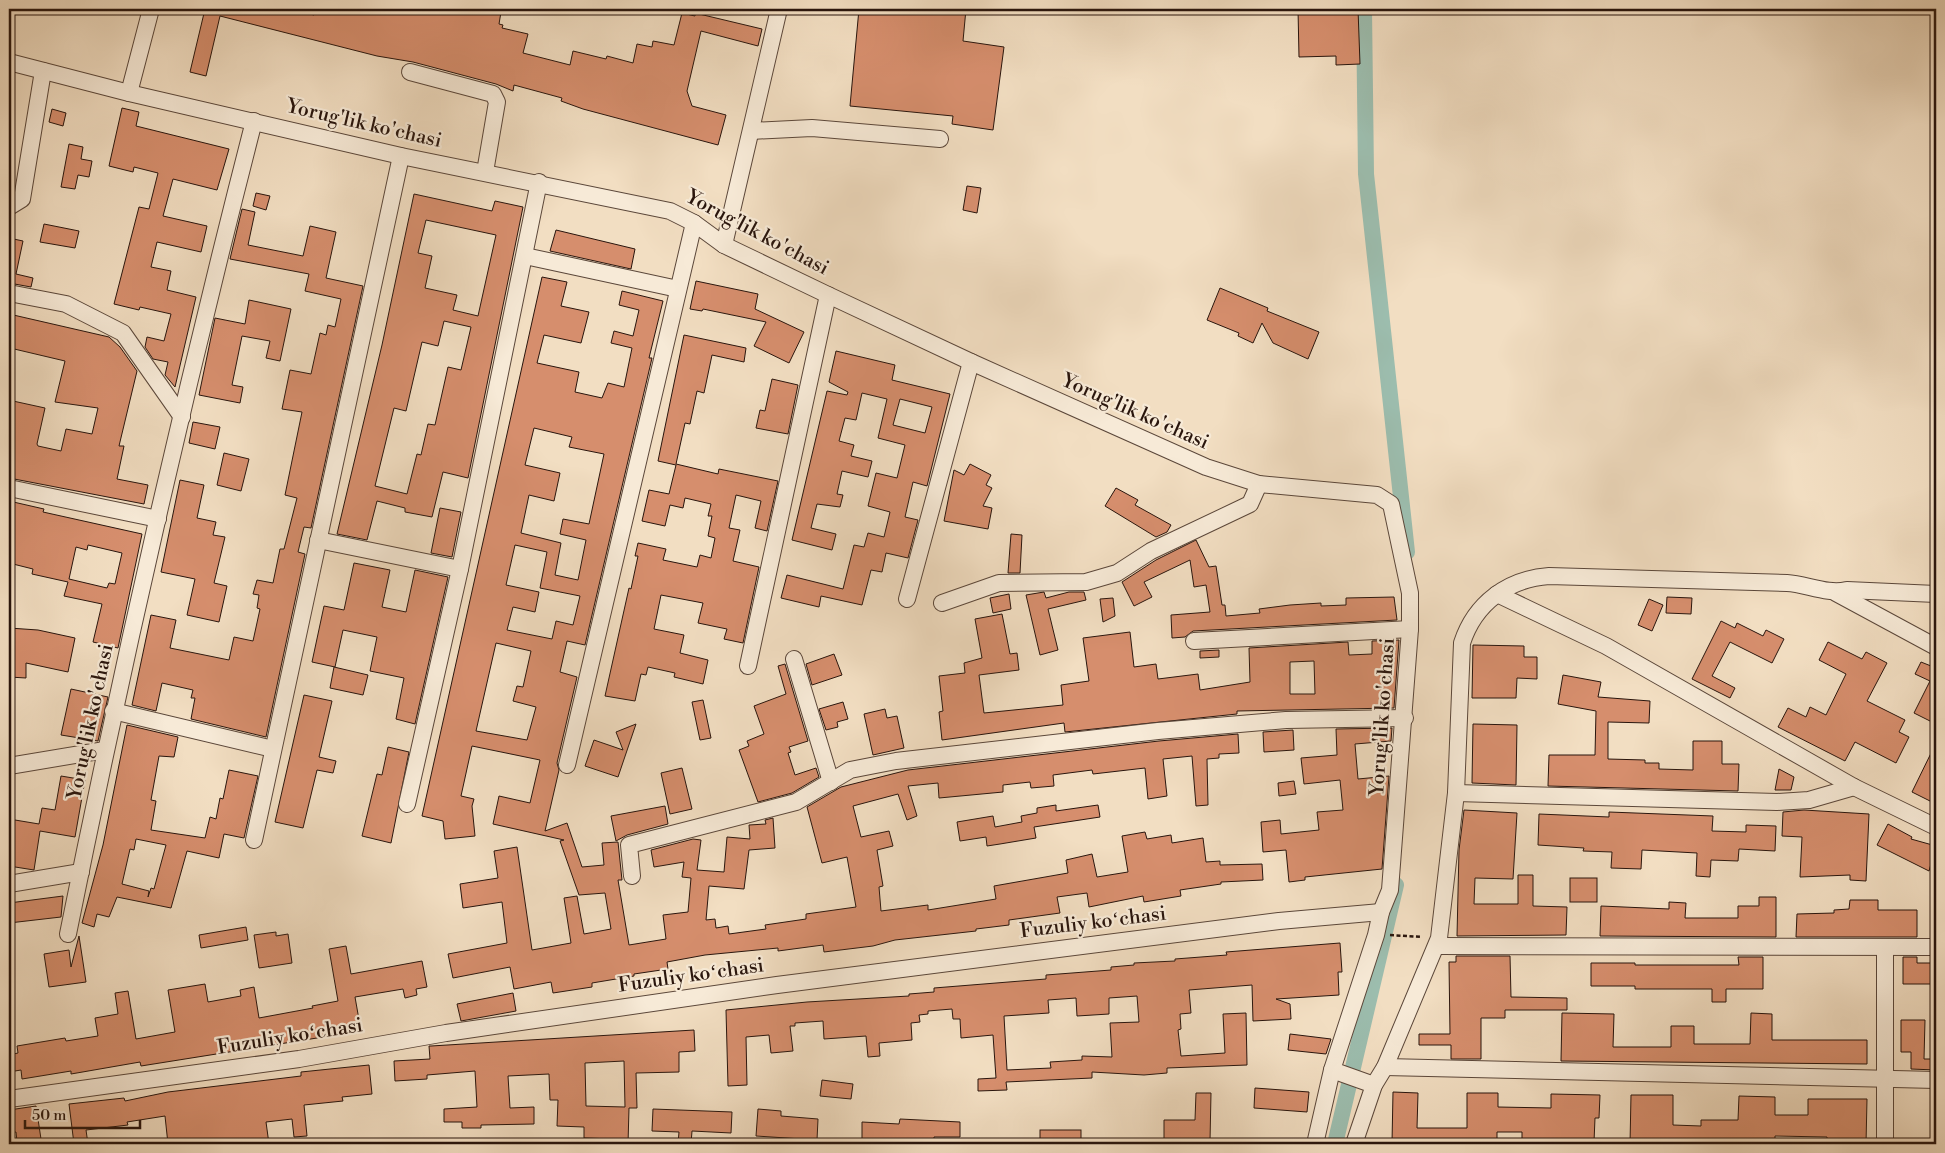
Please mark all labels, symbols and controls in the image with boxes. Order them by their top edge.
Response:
street label: Yorug'lik ko'chasi [283,94,444,154]
street label: Yorug'lik ko'chasi [680,184,833,281]
street label: Yorug'lik ko'chasi [1057,368,1213,456]
street label: Yorug'lik ko'chasi [1365,637,1401,798]
street label: Yorug'lik ko'chasi [62,641,120,803]
street label: Fuzuliy koʻchasi [1018,902,1168,944]
street label: Fuzuliy koʻchasi [616,953,766,999]
street label: Fuzuliy koʻchasi [215,1013,365,1061]
scale bar [25,1098,140,1130]
text: 50 m [32,1106,66,1125]

